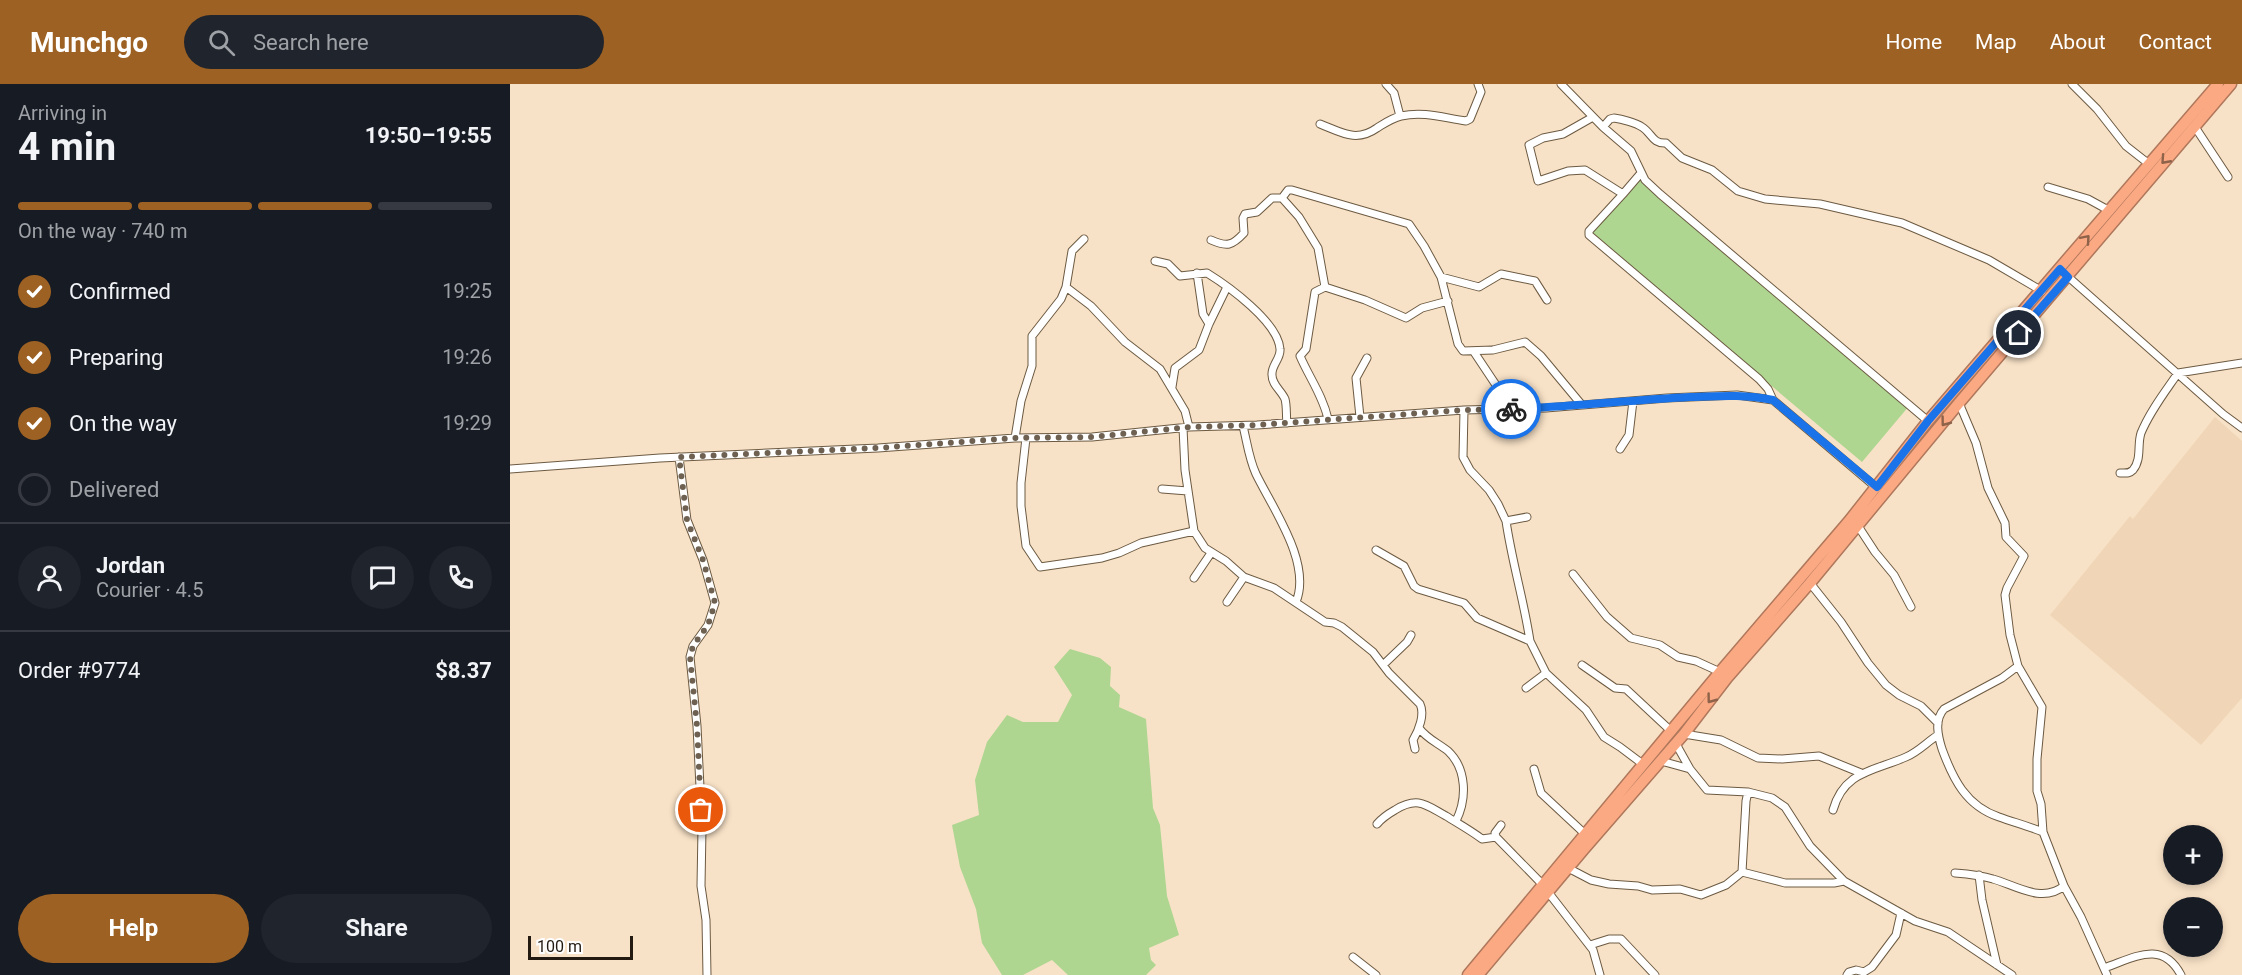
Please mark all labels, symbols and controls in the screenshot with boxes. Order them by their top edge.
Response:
search box [184,15,604,69]
text: Munchgo [30,26,148,59]
icon: search [205,26,238,59]
text: Search here [253,30,369,55]
text: Home [1886,30,1942,54]
text: Map [1975,30,2017,54]
text: About [2050,30,2106,54]
text: Contact [2139,30,2212,54]
text: Arriving in [18,101,107,125]
text: 19:50–19:55 [365,123,492,148]
text: 4 min [18,124,116,170]
one-way arrow [2161,153,2172,164]
text: On the way · 740 m [18,219,187,243]
one-way arrow [2079,235,2090,246]
icon: check [18,275,51,308]
text: Confirmed [69,279,171,304]
text: 19:25 [442,279,492,303]
pin [1993,307,2044,358]
icon: home [2002,316,2035,349]
icon: check [18,341,51,374]
text: Preparing [69,345,163,370]
text: 19:26 [442,345,492,369]
courier [1481,379,1541,439]
icon: bike [1495,393,1528,426]
icon: check [18,407,51,440]
text: On the way [69,411,177,436]
text: 19:29 [442,411,492,435]
one-way arrow [1941,415,1952,426]
text: Delivered [69,477,159,502]
button: person [18,546,81,609]
button: chat [351,546,414,609]
button: phone [429,546,492,609]
text: Jordan [96,553,165,578]
text: Courier · 4.5 [96,578,203,602]
text: Order #9774 [18,658,140,683]
text: $8.37 [435,658,492,683]
one-way arrow [1707,692,1718,703]
pin [675,784,726,835]
icon: bag [684,793,717,826]
map controls [2163,825,2223,957]
button: + [2163,825,2223,885]
button: Help [18,894,249,963]
button: Share [261,894,492,963]
button: − [2163,897,2223,957]
scale bar [528,933,633,960]
text: 100 m [537,937,582,956]

